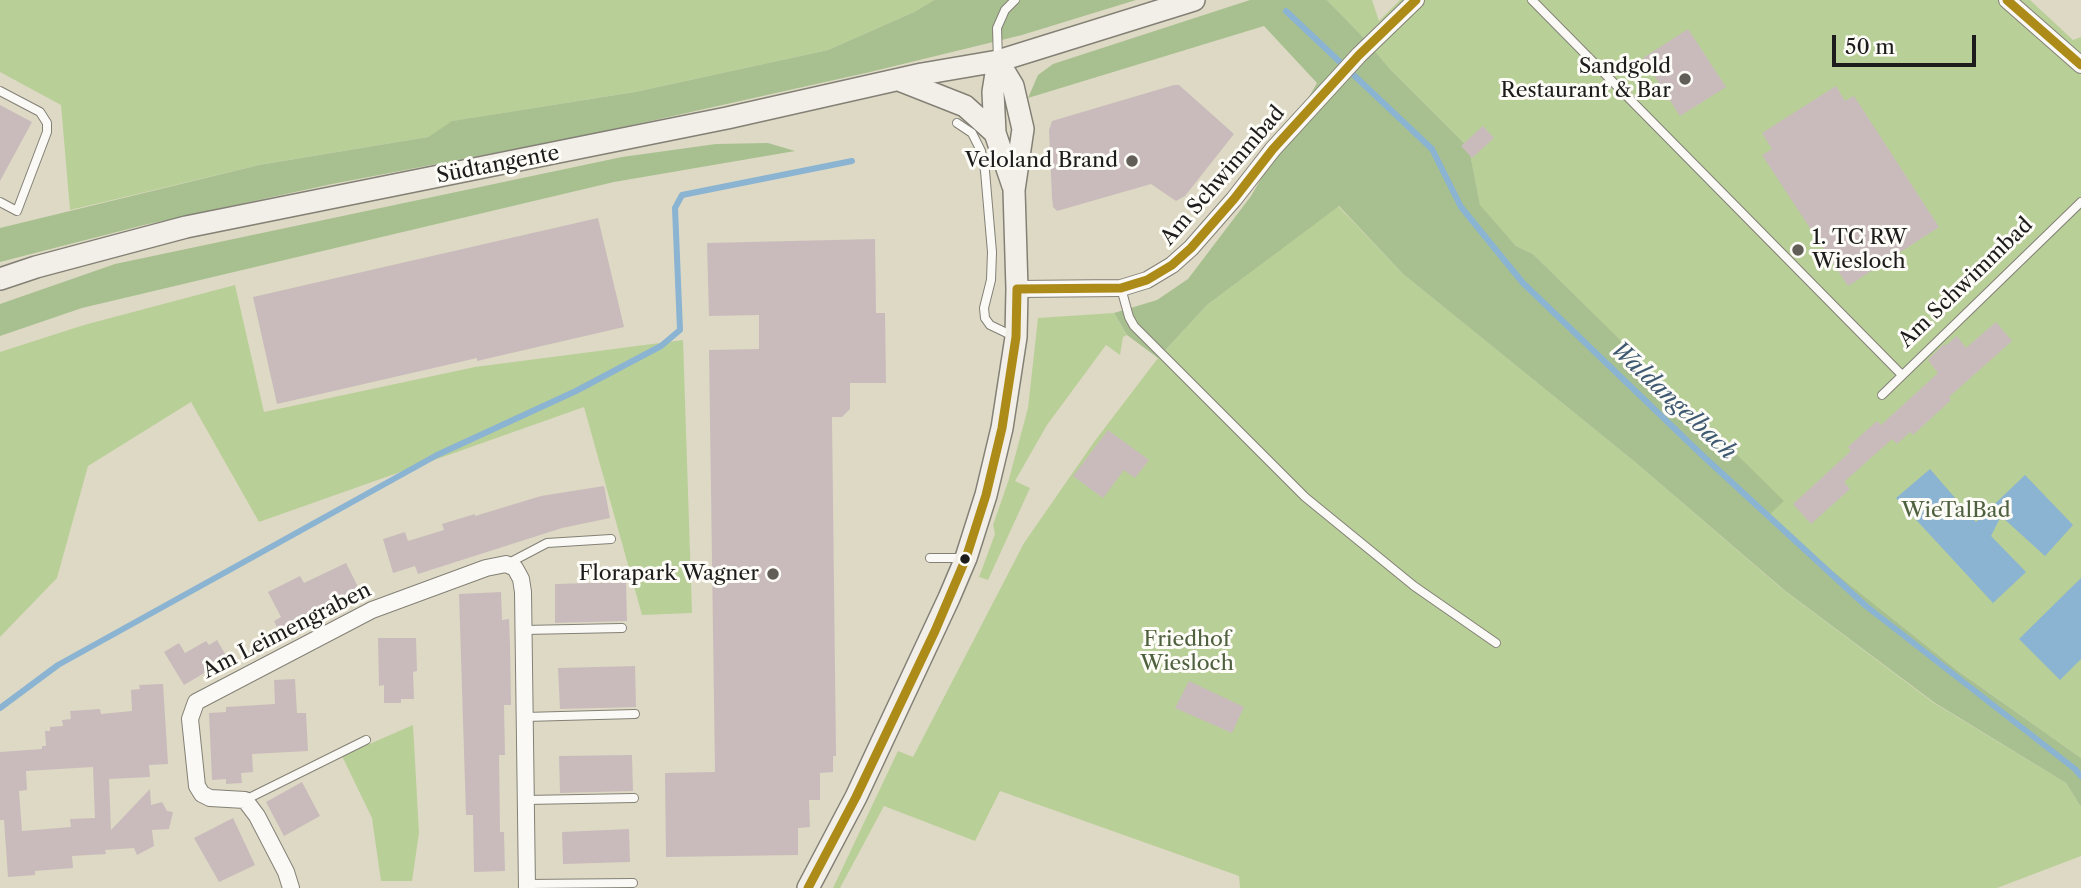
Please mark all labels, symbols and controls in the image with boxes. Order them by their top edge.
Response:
scale bar [1836,21,1980,65]
text: 50 m [1845,34,1895,59]
place label: Sandgold Restaurant & Bar [1500,54,1671,104]
marker: Sandgold Restaurant & Bar [1677,71,1693,87]
street label: Am Schwimmbad [1156,101,1290,251]
street label: Südtangente [434,141,562,189]
place label: Veloland Brand [965,148,1118,174]
marker: Veloland Brand [1124,153,1140,169]
street label: Am Schwimmbad [1894,213,2038,353]
place label: 1. TC RW Wiesloch [1812,225,1907,275]
marker: 1. TC RW Wiesloch [1790,242,1806,258]
water label: Waldangelbach [1605,336,1741,466]
park label: WieTalBad [1902,498,2010,524]
unlabelled marker [958,552,972,566]
place label: Florapark Wagner [579,561,759,587]
marker: Florapark Wagner [765,566,781,582]
street label: Am Leimengraben [199,578,375,684]
park label: Friedhof Wiesloch [1140,627,1234,677]

